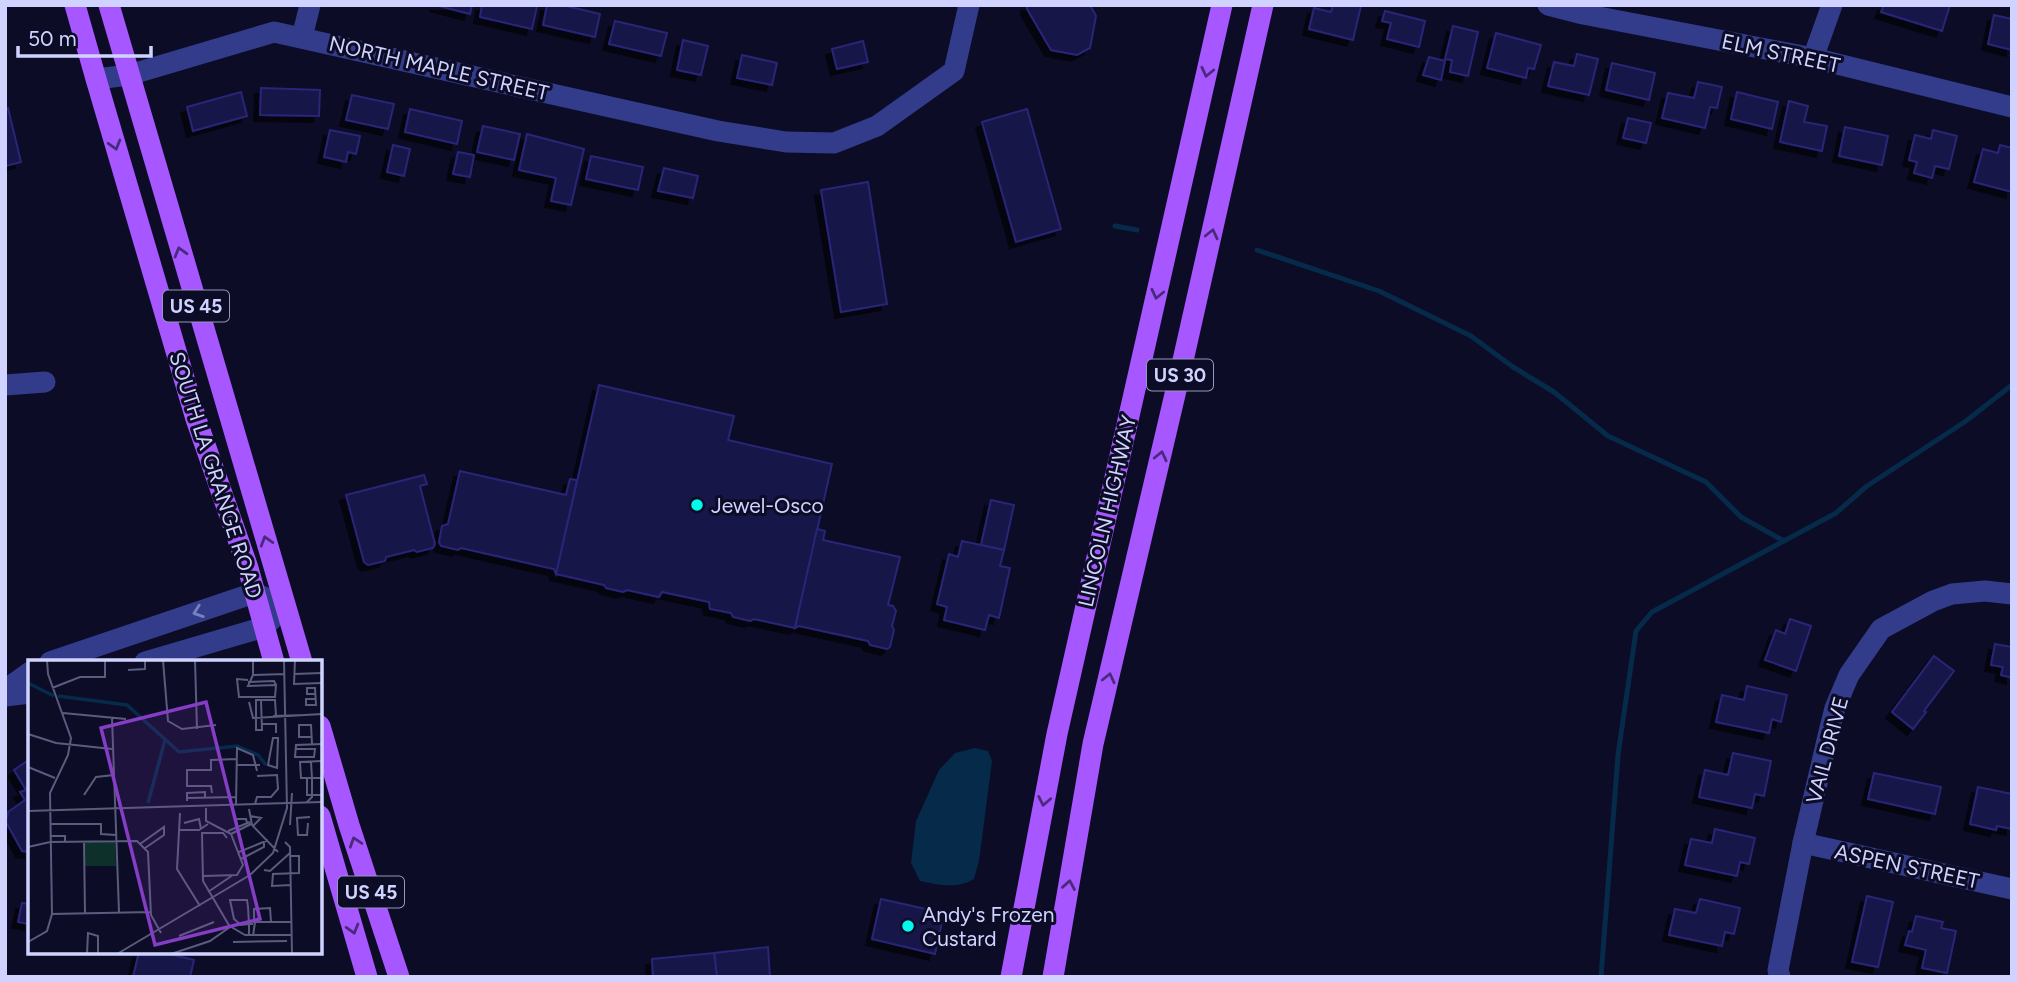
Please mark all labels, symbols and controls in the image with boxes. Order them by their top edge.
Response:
scale bar [18,14,150,58]
text: 50 m [28,26,77,51]
street label: ELM STREET [1720,28,1843,78]
street label: NORTH MAPLE STREET [327,31,552,106]
one-way arrow [1200,66,1215,78]
one-way arrow [106,139,121,151]
one-way arrow [1203,228,1218,240]
one-way arrow [174,246,189,258]
one-way arrow [1151,288,1165,300]
road number: US 45 [163,290,229,322]
street label: SOUTH LA GRANGE ROAD [164,348,268,602]
road number: US 30 [1147,360,1213,390]
street label: LINCOLN HIGHWAY [1073,412,1141,609]
one-way arrow [1152,450,1167,462]
place label: Jewel-Osco [711,493,824,518]
marker: Jewel-Osco [689,497,705,513]
one-way arrow [259,535,274,547]
one-way arrow [193,604,205,618]
inset map [28,660,322,954]
one-way arrow [1101,672,1115,684]
street label: VAIL DRIVE [1801,694,1853,806]
one-way arrow [1037,795,1052,807]
one-way arrow [348,836,363,848]
street label: ASPEN STREET [1832,838,1982,894]
road number: US 45 [338,876,404,908]
one-way arrow [1061,879,1076,891]
place label: Andy's Frozen Custard [922,902,1054,951]
marker: Andy's Frozen Custard [900,918,916,934]
one-way arrow [345,922,360,934]

